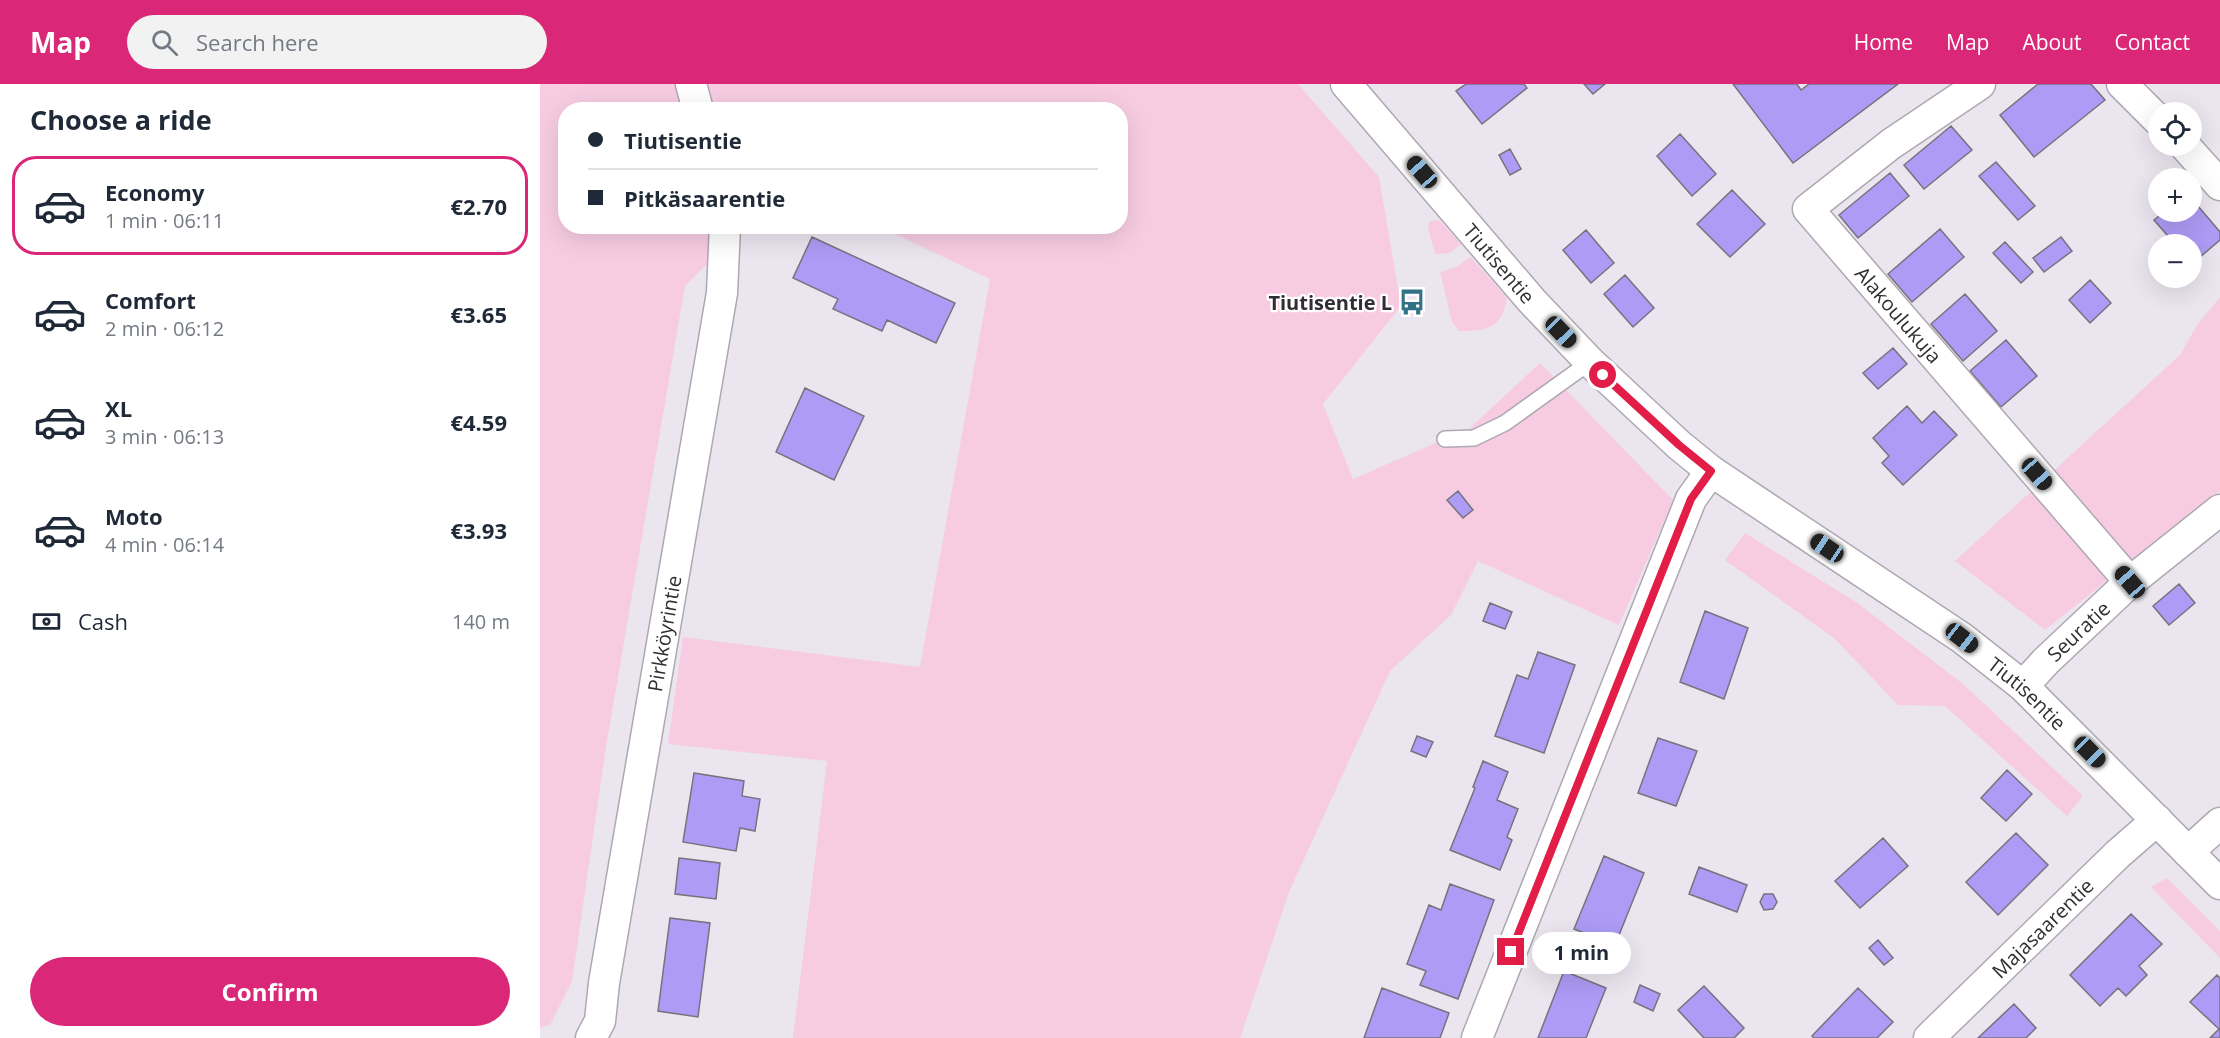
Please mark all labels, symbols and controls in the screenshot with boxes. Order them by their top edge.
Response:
search box [127,15,547,69]
text: Map [30,23,91,61]
icon: search [148,26,181,59]
text: Search here [196,27,319,57]
text: Home [1854,28,1913,56]
text: Map [1946,28,1989,56]
text: About [2022,28,2082,56]
text: Contact [2115,28,2190,56]
text: Choose a ride [30,101,212,138]
map controls [2148,102,2202,288]
button: locate [2148,102,2202,156]
text: Tiutisentie [624,125,742,155]
car [1403,153,1441,191]
button: + [2148,168,2202,222]
text: Economy [105,177,204,207]
icon: car [33,179,87,233]
text: Pitkäsaarentie [624,183,785,213]
text: €2.70 [450,191,507,221]
text: 1 min · 06:11 [105,207,224,234]
street label: Tiutisentie [1458,218,1541,309]
button: − [2148,234,2202,288]
street label: Alakoulukuja [1850,260,1948,369]
text: Comfort [105,285,196,315]
icon: car [33,287,87,341]
bus stop icon: Tiutisentie L [1397,287,1427,317]
place label: Tiutisentie L [1268,289,1392,316]
text: €3.65 [450,299,507,329]
car [1542,313,1580,351]
text: 2 min · 06:12 [105,315,224,342]
route start [1589,361,1616,388]
text: XL [105,393,132,423]
icon: car [33,395,87,449]
text: €4.59 [450,407,507,437]
text: 3 min · 06:13 [105,423,224,450]
car [2018,455,2056,493]
text: Moto [105,501,163,531]
icon: car [33,503,87,557]
text: €3.93 [450,515,507,545]
car [1807,530,1847,566]
text: 4 min · 06:14 [105,531,224,558]
car [2111,563,2149,601]
street label: Pirkköyrintie [641,573,687,694]
street label: Seuratie [2041,595,2115,667]
icon: cash [30,605,63,638]
text: Cash [78,606,128,636]
text: 140 m [452,608,510,635]
car [1942,620,1982,656]
street label: Tiutisentie [1983,650,2072,736]
car [2071,733,2109,771]
street label: Majasaarentie [1985,872,2099,984]
callout: 1 min [1532,931,1631,973]
route end [1497,938,1524,965]
text: 1 min [1554,939,1609,966]
button: Confirm [30,957,510,1026]

